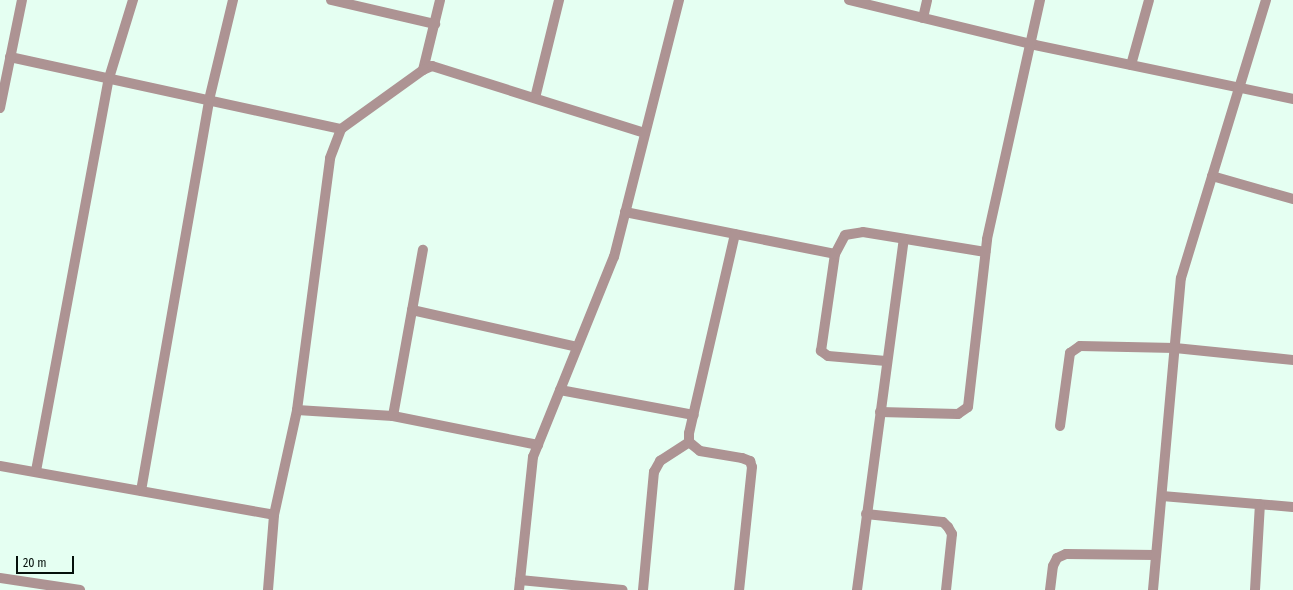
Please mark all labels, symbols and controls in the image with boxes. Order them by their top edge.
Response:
scale bar [18,548,76,574]
text: 20 m [23,556,47,570]

